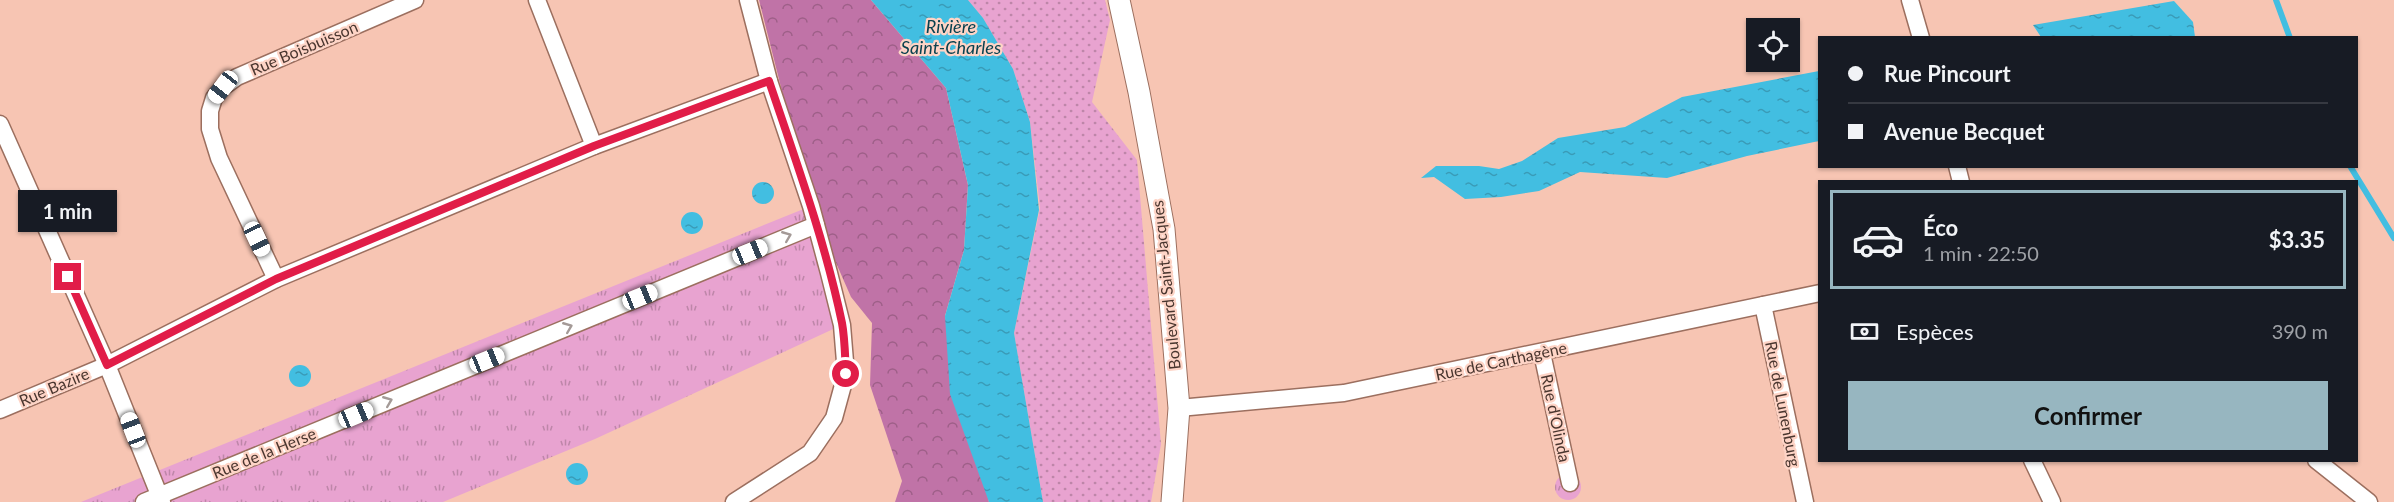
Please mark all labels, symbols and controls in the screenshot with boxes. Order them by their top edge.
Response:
water label: Rivière Saint-Charles [901,15,1001,58]
street label: Rue Boisbuisson [247,16,360,79]
map controls [1746,18,1800,72]
button: locate [1746,18,1800,72]
text: Rue Pincourt [1884,60,2011,87]
car [205,67,241,107]
text: Avenue Becquet [1884,118,2045,145]
callout: 1 min [19,190,118,232]
text: 1 min [43,199,92,223]
street label: Boulevard Saint-Jacques [1147,199,1184,371]
icon: car [1851,213,1905,267]
text: Éco [1923,214,1958,241]
car [241,219,273,259]
text: $3.35 [2269,226,2325,253]
one-way arrow [781,231,792,243]
car [730,237,770,267]
text: 1 min · 22:50 [1923,241,2039,265]
route end [54,263,81,290]
car [620,282,660,312]
icon: cash [1848,315,1881,348]
text: Espèces [1896,318,1973,345]
text: 390 m [2272,319,2328,343]
one-way arrow [562,322,573,334]
street label: Rue de Carthagène [1433,337,1568,384]
street label: Rue de Lunenburg [1762,340,1805,468]
car [467,345,507,375]
route start [832,360,859,387]
street label: Rue Bazire [16,363,92,410]
street label: Rue d'Olinda [1538,372,1575,464]
button: Confirmer [1848,381,2328,450]
one-way arrow [382,396,393,408]
car [336,400,376,430]
car [118,410,148,450]
street label: Rue de la Herse [209,423,318,482]

